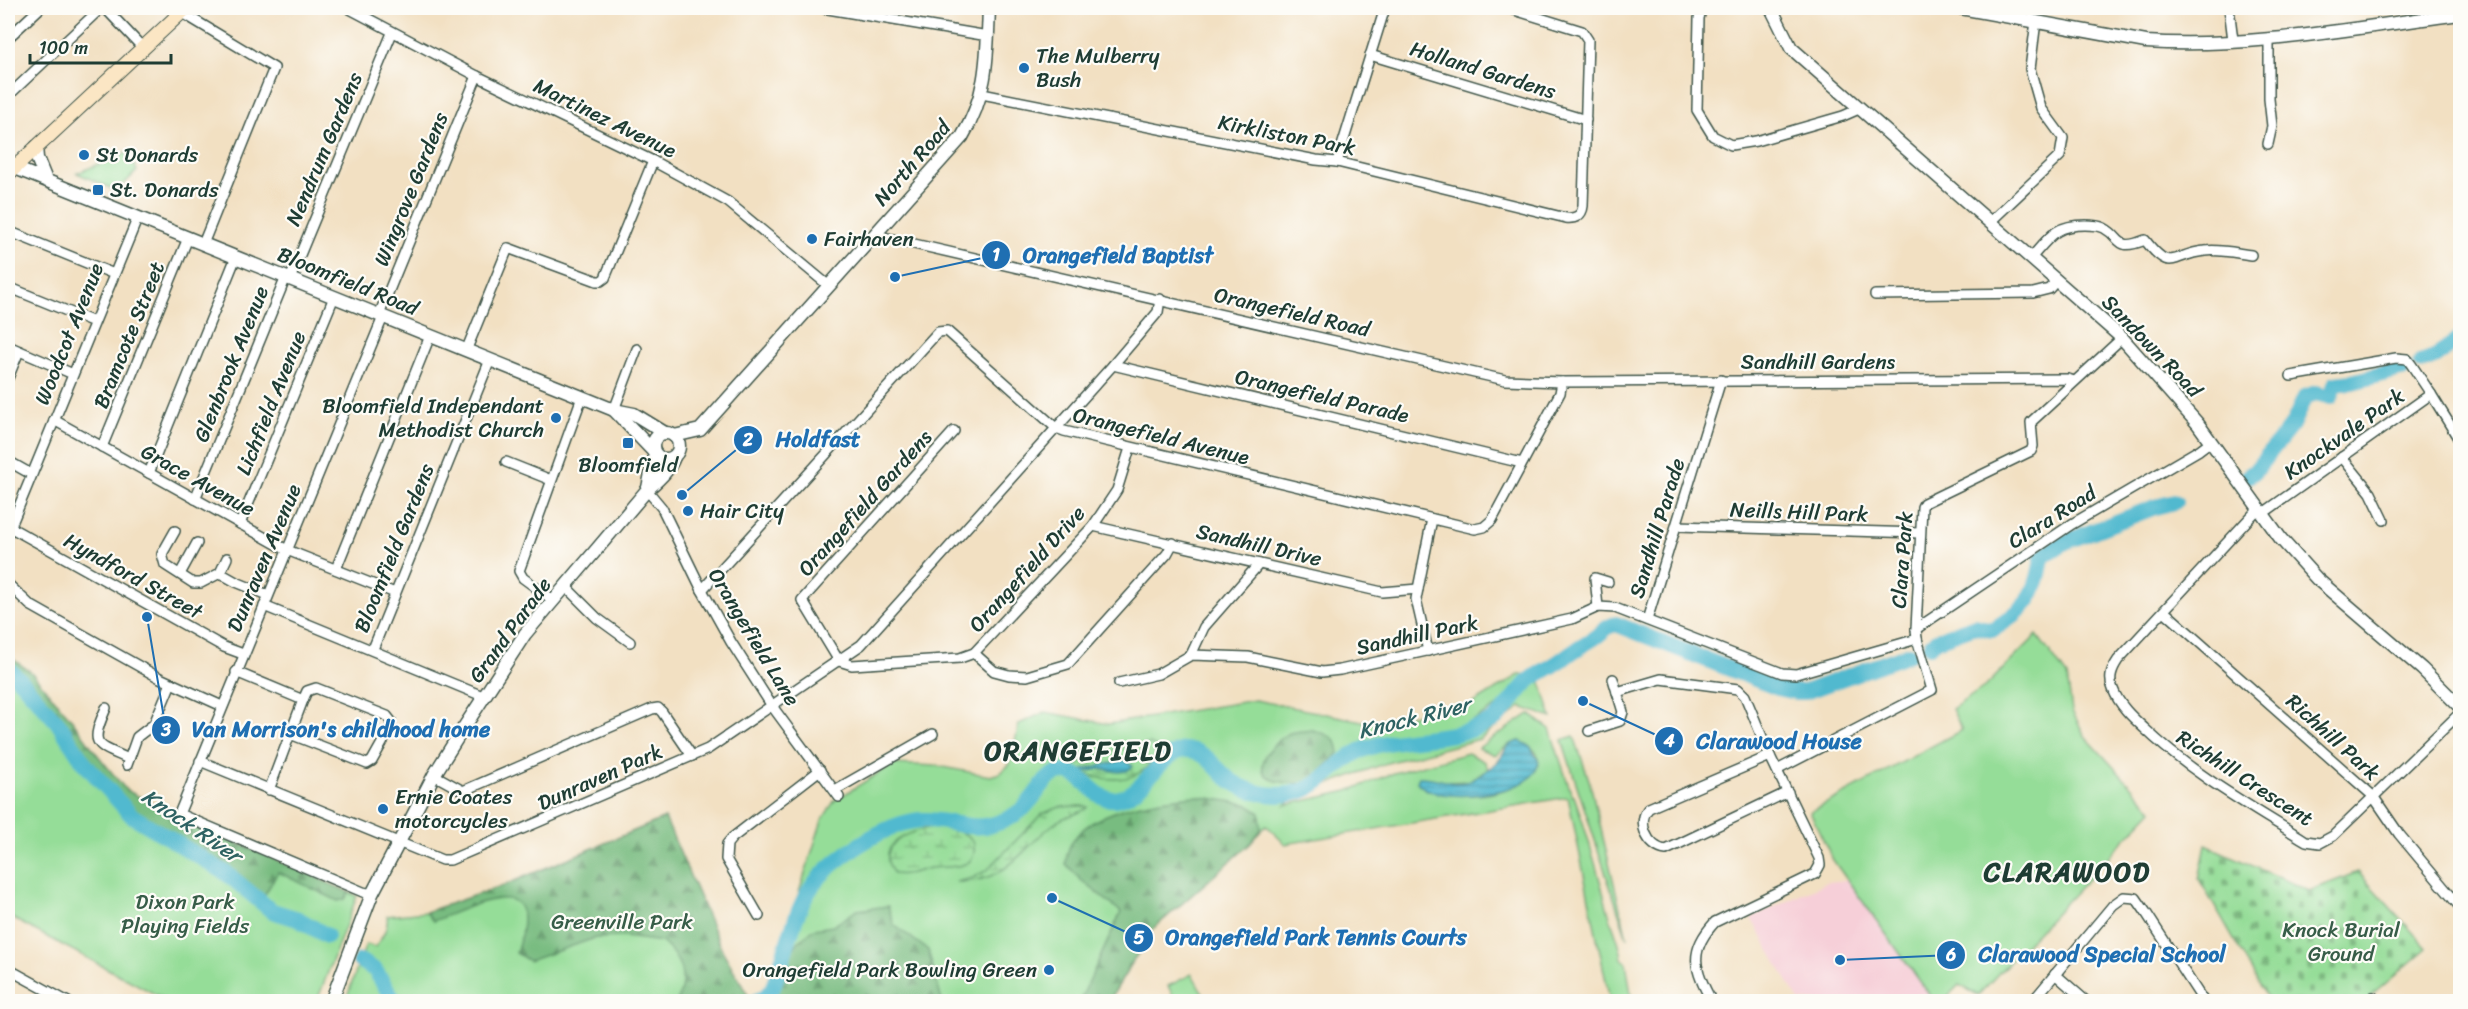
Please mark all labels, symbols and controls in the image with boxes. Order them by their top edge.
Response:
scale bar [30,27,171,65]
street label: Holland Gardens [1405,30,1561,110]
text: 100 m [39,32,88,64]
place label: The Mulberry Bush [1036,37,1160,99]
marker: The Mulberry Bush [1017,61,1031,75]
street label: Nendrum Gardens [274,66,374,232]
street label: Martinez Avenue [527,67,683,169]
street label: Kirkliston Park [1215,103,1359,167]
street label: Wingrove Gardens [363,106,459,272]
street label: North Road [863,110,962,215]
place label: St Donards [96,136,199,174]
marker: St Donards [77,148,91,162]
place label: St. Donards [110,171,219,209]
marker: St. Donards [91,183,105,197]
place label: Fairhaven [824,220,914,258]
marker: Fairhaven [805,232,819,246]
street label: Bloomfield Road [271,235,426,327]
callout: Orangefield Baptist [981,235,1225,275]
text: Orangefield Baptist [1023,236,1214,275]
text: 1 [992,239,1000,271]
street label: Bramcote Street [82,255,176,415]
street label: Woodcot Avenue [23,257,115,411]
street label: Orangefield Road [1210,276,1375,349]
street label: Glenbrook Avenue [182,280,280,448]
street label: Sandown Road [2092,285,2213,408]
street label: Lichfield Avenue [225,325,317,481]
street label: Sandhill Gardens [1741,343,1896,381]
street label: Orangefield Parade [1231,358,1413,434]
street label: Knockvale Park [2275,377,2413,490]
place label: Bloomfield Independant Methodist Church [322,387,544,449]
street label: Orangefield Avenue [1069,396,1253,476]
marker: Bloomfield Independant Methodist Church [549,411,563,425]
callout: Holdfast [733,420,872,460]
text: Holdfast [775,420,861,459]
street label: Orangefield Gardens [788,420,942,585]
text: 2 [742,424,754,456]
street label: Grace Avenue [134,433,262,527]
marker: Bloomfield [621,436,635,450]
place label: Bloomfield [578,446,680,484]
street label: Sandhill Parade [1618,453,1696,603]
street label: Bloomfield Gardens [343,457,445,639]
street label: Clara Road [2000,474,2106,559]
street label: Dunraven Avenue [216,478,312,638]
street label: Neills Hill Park [1729,491,1869,533]
place label: Hair City [700,492,784,530]
street label: Orangefield Drive [959,496,1095,642]
marker: Hair City [681,504,695,518]
street label: Clara Park [1880,510,1924,610]
street label: Sandhill Drive [1192,512,1326,578]
street label: Hyndford Street [56,522,211,631]
street label: Orangefield Lane [698,560,811,714]
street label: Grand Parade [458,569,562,691]
street label: Sandhill Park [1353,603,1482,666]
water label: Knock River [1354,684,1478,750]
street label: Richhill Park [2277,684,2390,791]
callout: Van Morrison's childhood home [151,710,502,750]
text: Van Morrison's childhood home [192,710,491,749]
text: 3 [160,714,171,746]
street label: Richhill Crescent [2169,719,2321,837]
callout: Clarawood House [1654,721,1873,761]
text: Clarawood House [1695,722,1863,761]
text: 4 [1662,725,1675,757]
district label: ORANGEFIELD [984,727,1172,775]
street label: Dunraven Park [531,732,669,822]
water label: Knock River [134,777,253,876]
place label: Ernie Coates motorcycles [395,778,513,840]
marker: Ernie Coates motorcycles [376,802,390,816]
district label: CLARAWOOD [1983,848,2150,896]
park label: Dixon Park Playing Fields [121,883,249,945]
park label: Greenville Park [551,903,694,941]
park label: Knock Burial Ground [2282,911,2401,973]
callout: Orangefield Park Tennis Courts [1124,918,1478,958]
text: Orangefield Park Tennis Courts [1165,918,1468,957]
text: 5 [1134,922,1145,954]
callout: Clarawood Special School [1936,935,2238,975]
text: Clarawood Special School [1977,935,2227,974]
text: 6 [1945,939,1956,971]
place label: Orangefield Park Bowling Green [742,951,1037,989]
marker: Orangefield Park Bowling Green [1042,963,1056,977]

